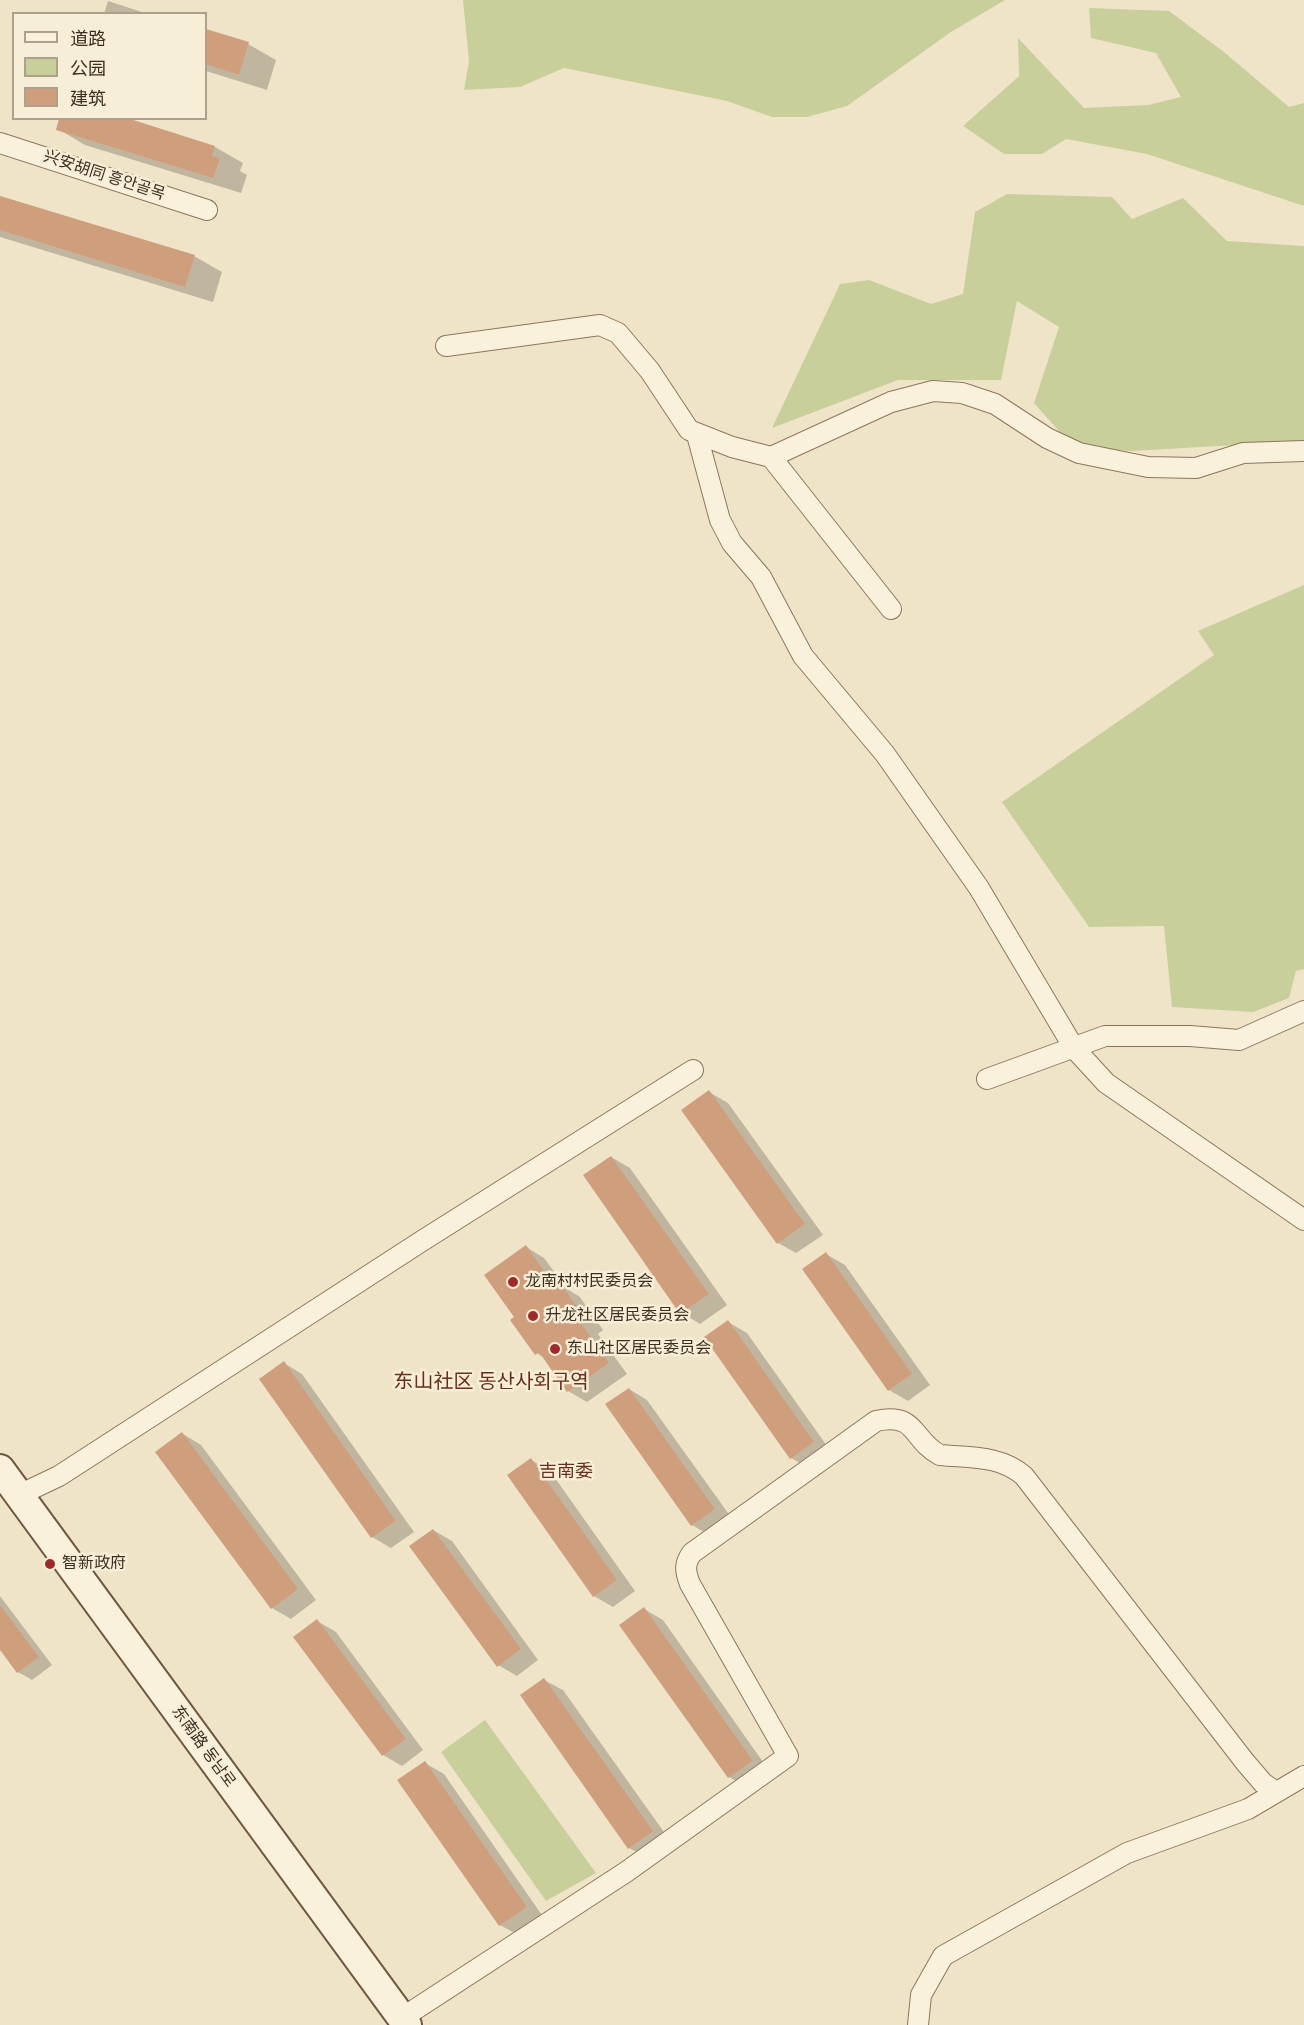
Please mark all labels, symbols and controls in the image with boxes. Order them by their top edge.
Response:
legend [12,12,207,120]
text: 道路 [70,26,106,51]
text: 公园 [70,56,106,81]
text: 建筑 [70,86,106,111]
street label: 兴安胡同 흥안골목 [41,147,167,205]
place label: 龙南村村民委员会 [525,1272,653,1292]
marker: 龙南村村民委员会 [506,1275,520,1289]
place label: 升龙社区居民委员会 [545,1306,689,1326]
marker: 升龙社区居民委员会 [526,1309,540,1323]
place label: 东山社区居民委员会 [567,1339,711,1359]
marker: 东山社区居民委员会 [548,1342,562,1356]
district label: 东山社区 동산사회구역 [393,1371,589,1395]
district label: 吉南委 [539,1461,593,1483]
place label: 智新政府 [62,1554,126,1574]
marker: 智新政府 [43,1557,57,1571]
street label: 东南路 동남로 [167,1703,239,1791]

